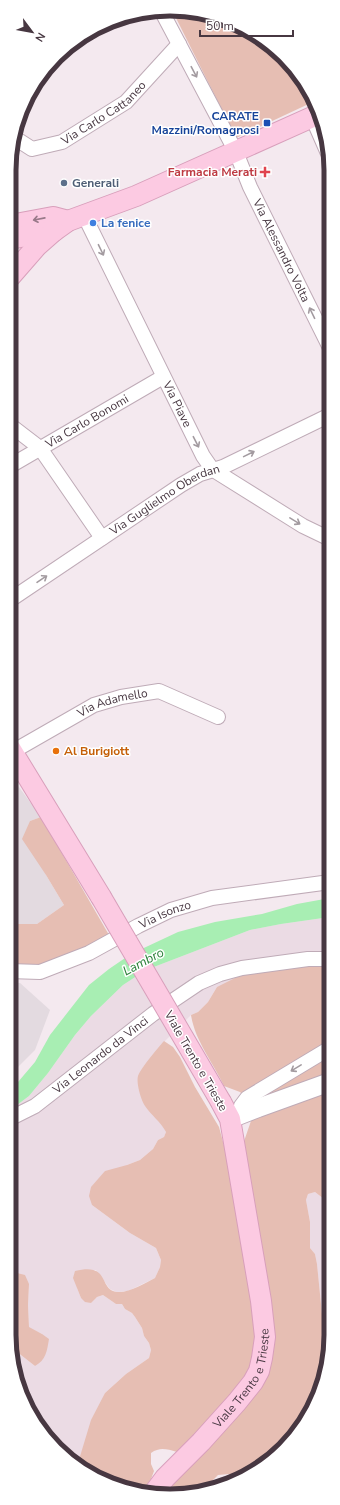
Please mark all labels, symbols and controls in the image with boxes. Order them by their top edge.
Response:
north arrow [12,12,52,52]
scale bar [200,12,293,38]
text: 50 m [206,18,234,34]
text: N [32,30,49,45]
one-way arrow [190,65,198,77]
street label: Via Carlo Cattaneo [57,77,150,149]
place label: CARATE Mazzini/Romagnosi [152,108,259,138]
marker: CARATE Mazzini/Romagnosi [262,118,272,128]
place label: Farmacia Merati [168,164,257,180]
marker: Farmacia Merati [260,167,270,177]
place label: Generali [72,175,119,191]
marker: Generali [59,178,69,188]
street label: Via Alessandro Volta [249,195,314,305]
place label: La fenice [101,215,151,231]
one-way arrow [33,216,46,224]
marker: La fenice [88,218,98,228]
one-way arrow [98,243,105,255]
one-way arrow [308,307,315,319]
street label: Via Piave [159,377,196,430]
street label: Via Carlo Bonomi [42,391,131,452]
one-way arrow [192,435,200,447]
one-way arrow [242,450,254,457]
street label: Via Guglielmo Oberdan [106,460,222,539]
one-way arrow [289,517,300,525]
one-way arrow [36,574,48,582]
street label: Via Adamello [74,685,149,721]
place label: Al Burigiott [64,743,129,759]
marker: Al Burigiott [51,746,61,756]
street label: Via Isonzo [135,897,193,933]
water label: Lambro [120,943,167,980]
street label: Viale Trento e Trieste [160,1007,231,1114]
street label: Via Leonardo da Vinci [49,1013,151,1098]
one-way arrow [291,1064,302,1072]
street label: Viale Trento e Trieste [209,1328,273,1432]

